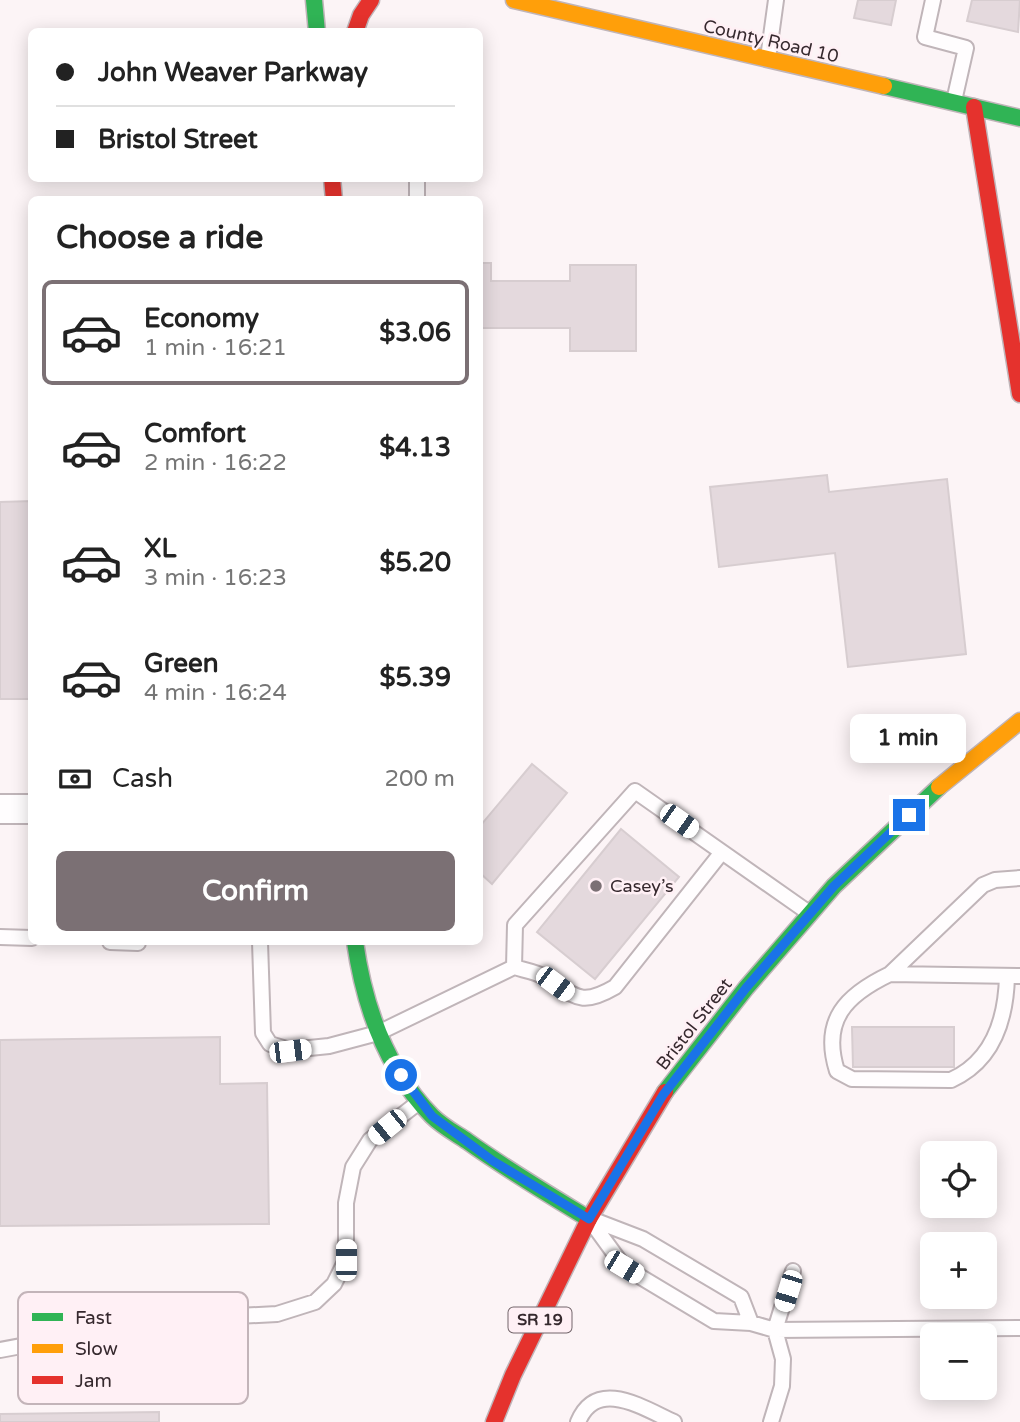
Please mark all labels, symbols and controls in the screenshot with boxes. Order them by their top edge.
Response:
street label: County Road 10 [701,15,841,67]
text: John Weaver Parkway [98,57,368,88]
text: Bristol Street [98,124,258,155]
text: Choose a ride [56,219,263,257]
icon: car [60,301,123,364]
text: Economy [144,303,259,334]
text: $3.06 [379,317,451,348]
text: 1 min · 16:21 [144,334,287,362]
icon: car [60,416,123,479]
text: Comfort [144,418,246,449]
text: $4.13 [379,432,451,463]
text: 2 min · 16:22 [144,449,287,477]
icon: car [60,531,123,594]
text: XL [144,533,176,564]
text: $5.20 [379,547,451,578]
text: 3 min · 16:23 [144,564,287,592]
icon: car [60,646,123,709]
text: Green [144,648,219,679]
text: $5.39 [379,662,451,693]
text: 4 min · 16:24 [144,679,287,707]
callout: 1 min [851,714,967,762]
text: 1 min [877,724,939,752]
icon: cash [56,760,94,798]
text: Cash [112,763,173,794]
text: 200 m [385,765,455,793]
route end [893,799,925,831]
car [656,800,703,842]
button: Confirm [56,851,455,931]
place label: Casey’s [610,875,674,897]
marker: Casey’s [588,878,604,894]
car [532,963,579,1005]
street label: Bristol Street [651,974,737,1074]
car [268,1038,313,1064]
route start [385,1059,417,1091]
car [365,1106,410,1148]
map controls [920,1141,997,1400]
button: locate [920,1141,997,1218]
button: + [920,1232,997,1309]
car [336,1239,357,1281]
car [601,1247,648,1287]
car [772,1268,805,1314]
legend [18,1292,248,1404]
text: Fast [75,1307,112,1329]
road number: SR 19 [508,1308,572,1332]
button: − [920,1323,997,1400]
text: Slow [75,1338,118,1360]
text: Jam [75,1370,112,1392]

